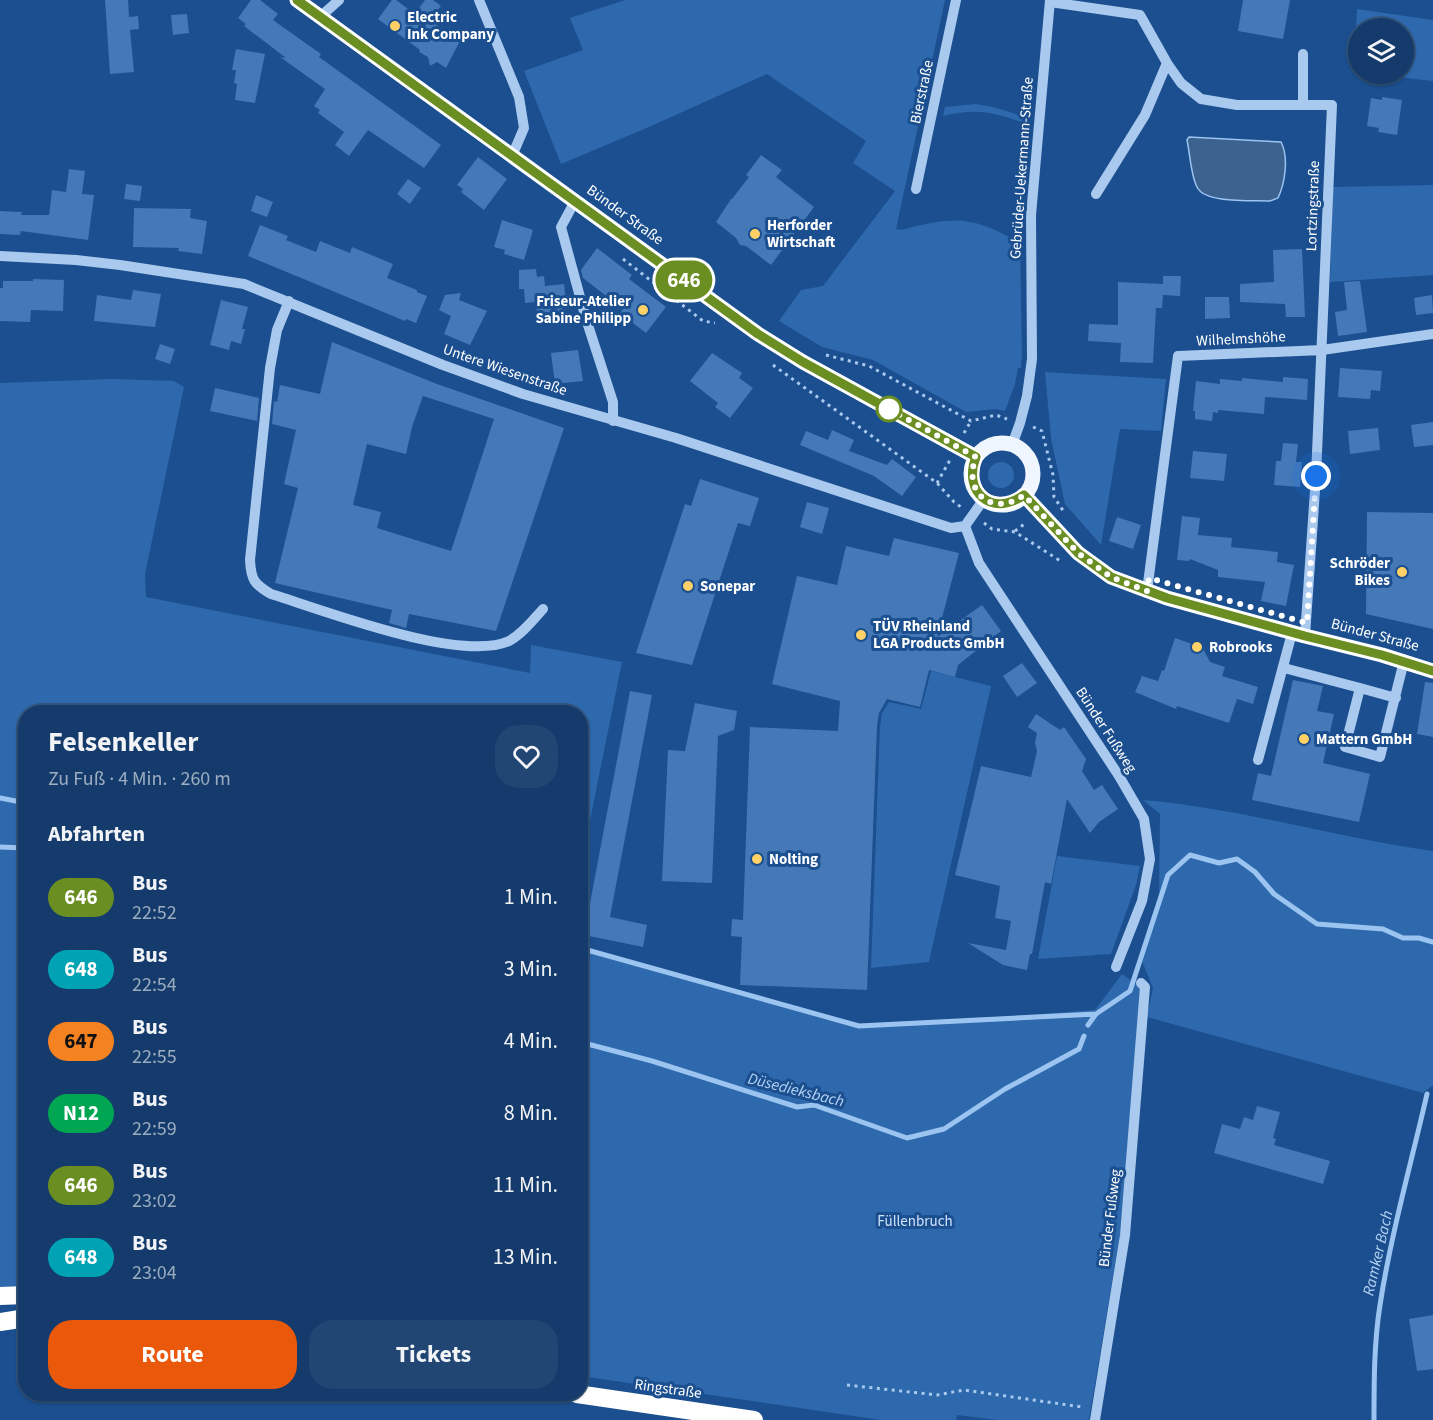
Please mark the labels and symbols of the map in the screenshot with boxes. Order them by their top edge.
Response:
place label: Electric Ink Company [407,7,494,45]
marker: Electric Ink Company [388,19,402,33]
street label: Bierstraße [905,58,939,126]
street label: Gebrüder-Uekermann-Straße [1005,76,1039,260]
street label: Lortzingstraße [1301,160,1325,252]
street label: Bünder Straße [582,180,668,250]
place label: Herforder Wirtschaft [767,215,836,253]
marker: Herforder Wirtschaft [748,227,762,241]
line badge: 646 [650,260,718,300]
place label: Friseur-Atelier Sabine Philipp [535,291,631,329]
marker: Friseur-Atelier Sabine Philipp [636,303,650,317]
street label: Wilhelmshöhe [1196,326,1286,352]
street label: Untere Wiesenstraße [440,339,570,401]
unlabelled marker [876,396,902,422]
your location [1301,461,1331,491]
place label: Schröder Bikes [1330,553,1390,591]
marker: Schröder Bikes [1395,565,1409,579]
place label: Sonepar [700,576,755,597]
marker: Sonepar [681,579,695,593]
street label: Bünder Straße [1329,613,1421,657]
place label: TÜV Rheinland LGA Products GmbH [873,616,1005,654]
marker: TÜV Rheinland LGA Products GmbH [854,628,868,642]
place label: Robrooks [1209,637,1273,658]
marker: Robrooks [1190,640,1204,654]
street label: Bünder Fußweg [1070,683,1142,777]
place label: Mattern GmbH [1316,729,1412,750]
marker: Mattern GmbH [1297,732,1311,746]
place label: Nolting [769,849,818,870]
marker: Nolting [750,852,764,866]
water label: Düsedieksbach [746,1067,846,1113]
street label: Bünder Fußweg [1094,1167,1126,1268]
water label: Ramker Bach [1358,1208,1398,1298]
park label: Füllenbruch [877,1211,953,1232]
street label: Ringstraße [633,1374,703,1404]

